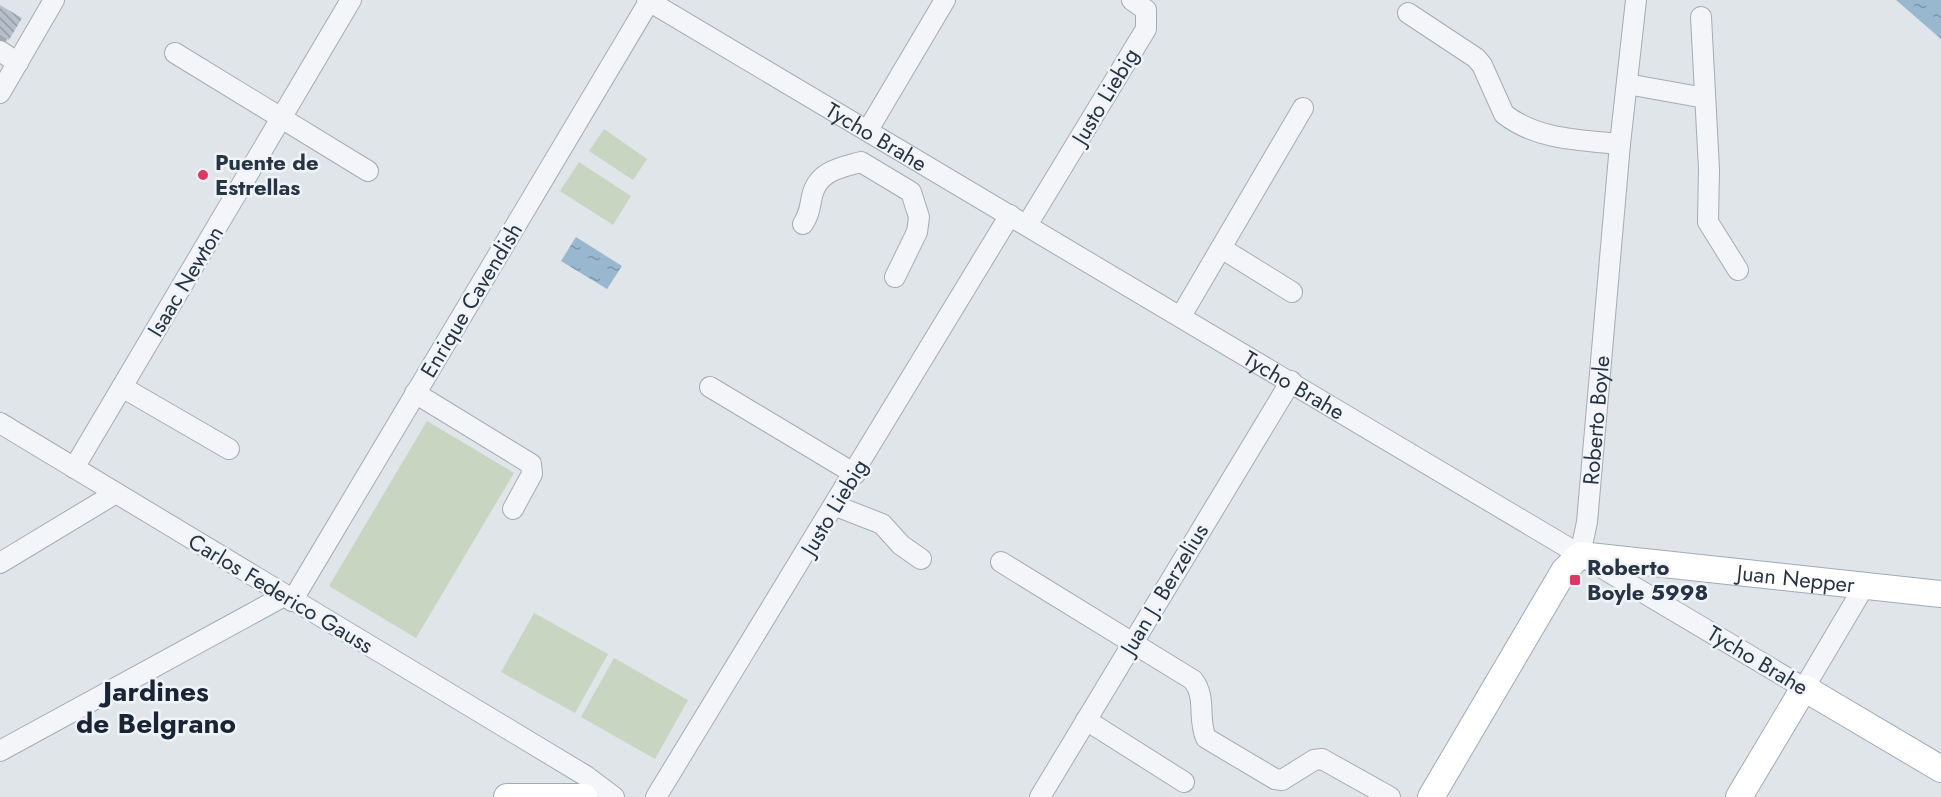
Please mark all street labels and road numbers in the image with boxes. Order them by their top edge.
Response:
street label: Justo Liebig [1062,42,1146,153]
street label: Tycho Brahe [820,94,933,179]
street label: Enrique Cavendish [412,217,530,383]
street label: Isaac Newton [139,219,231,343]
street label: Tycho Brahe [1237,342,1351,427]
street label: Roberto Boyle [1574,354,1617,486]
street label: Justo Liebig [791,453,875,564]
street label: Juan J. Berzelius [1111,517,1216,663]
street label: Carlos Federico Gauss [183,525,380,661]
street label: Juan Nepper [1733,556,1857,601]
street label: Tycho Brahe [1701,617,1815,703]

